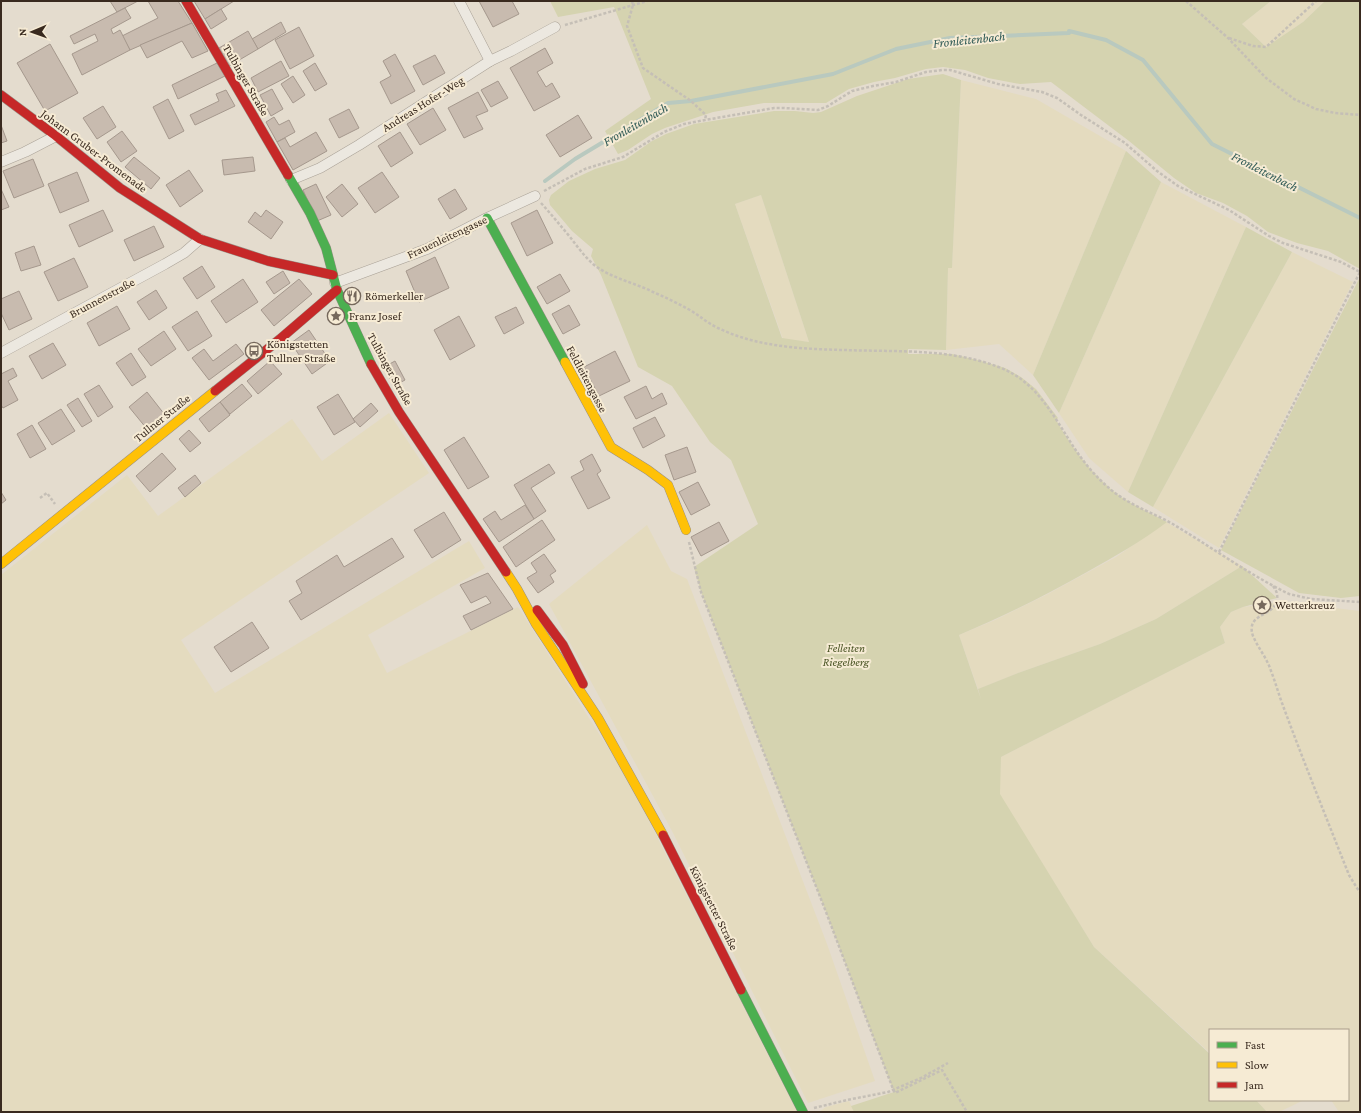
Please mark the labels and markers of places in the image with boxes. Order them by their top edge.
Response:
restaurant icon: Römerkeller [342,286,362,306]
place label: Römerkeller [365,289,424,303]
place icon: Franz Josef [326,306,346,326]
place label: Franz Josef [349,309,403,323]
place label: Königstetten Tullner Straße [267,337,336,365]
bus stop icon: Königstetten Tullner Straße [244,341,264,361]
place icon: Wetterkreuz [1252,595,1272,615]
place label: Wetterkreuz [1275,598,1335,612]

